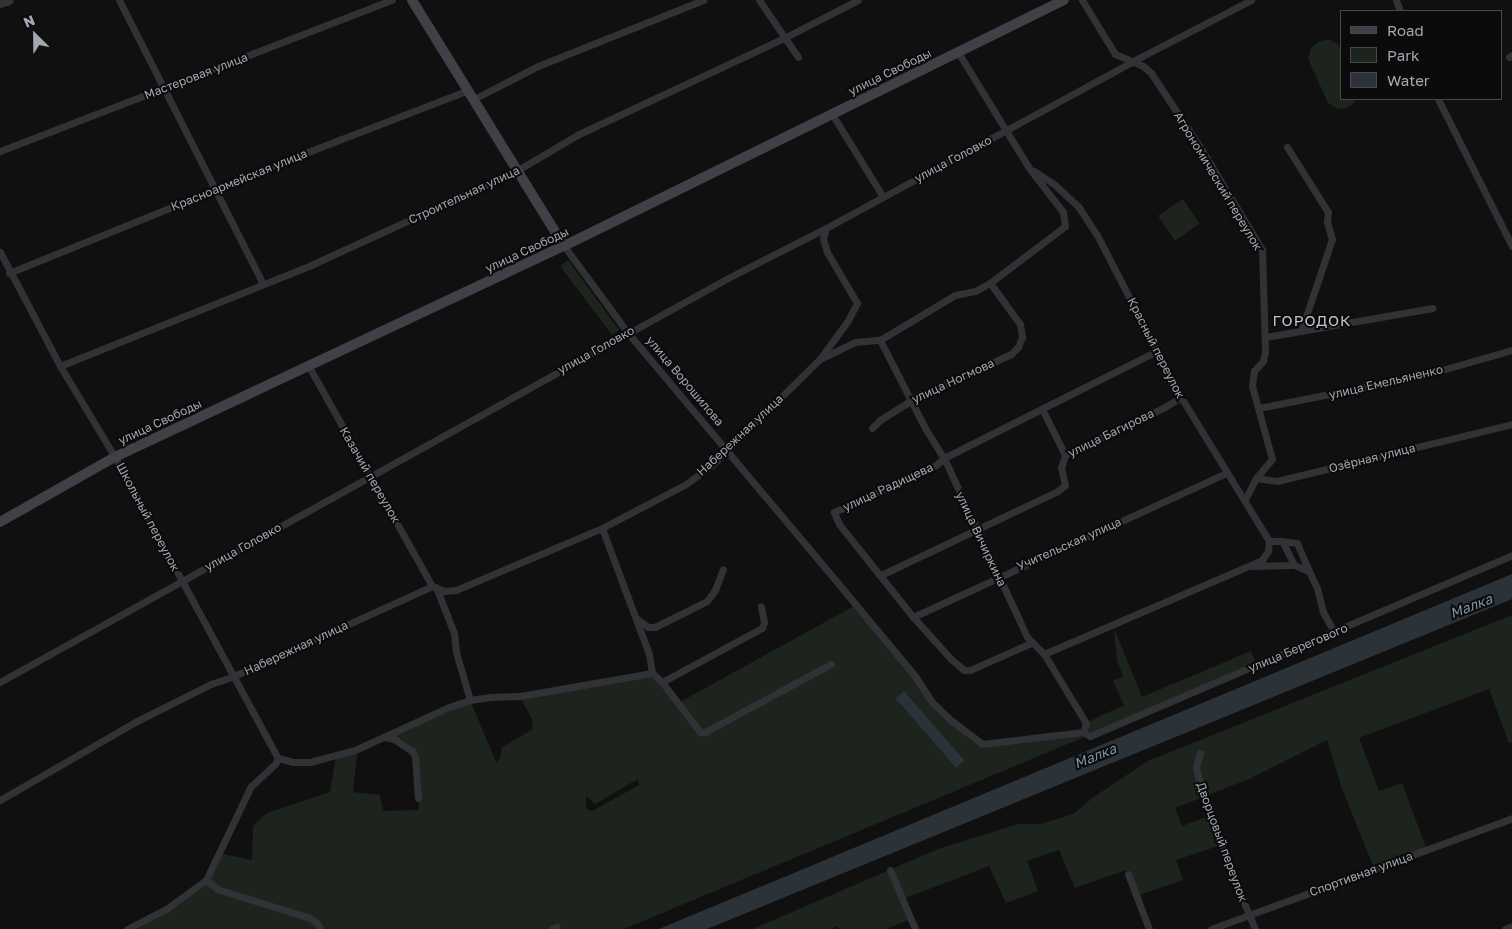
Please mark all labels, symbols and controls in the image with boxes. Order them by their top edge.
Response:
north arrow [10,10,60,60]
legend [1340,10,1502,100]
text: N [21,11,37,31]
text: Road [1387,21,1424,39]
street label: улица Свободы [846,46,934,98]
text: Park [1387,46,1419,64]
street label: Мастеровая улица [142,50,250,102]
text: Water [1387,71,1430,89]
street label: Агрономический переулок [1171,109,1265,253]
street label: улица Головко [912,133,994,185]
street label: Красноармейская улица [169,146,309,214]
street label: Строительная улица [406,163,522,227]
street label: улица Свободы [483,224,571,276]
street label: Красный переулок [1124,295,1188,401]
district label: ГОРОДОК [1272,312,1352,330]
street label: улица Головко [555,323,637,377]
street label: улица Ворошилова [643,333,727,429]
street label: улица Ногмова [909,356,997,406]
street label: улица Емельяненко [1328,362,1444,402]
street label: Набережная улица [694,391,786,479]
street label: улица Свободы [116,396,204,448]
street label: улица Багирова [1066,406,1156,460]
street label: Казачий переулок [337,425,403,525]
street label: Озёрная улица [1327,440,1417,476]
street label: Школьный переулок [113,460,183,574]
street label: улица Радищева [841,460,935,514]
street label: улица Вичиркина [953,489,1009,589]
street label: Учительская улица [1014,514,1124,574]
street label: улица Головко [202,520,284,574]
water label: Малка [1447,590,1495,622]
street label: Набережная улица [242,618,350,678]
street label: улица Берегового [1246,621,1350,675]
water label: Малка [1071,740,1119,772]
street label: Дворцовый переулок [1194,780,1250,904]
street label: Спортивная улица [1307,849,1415,899]

